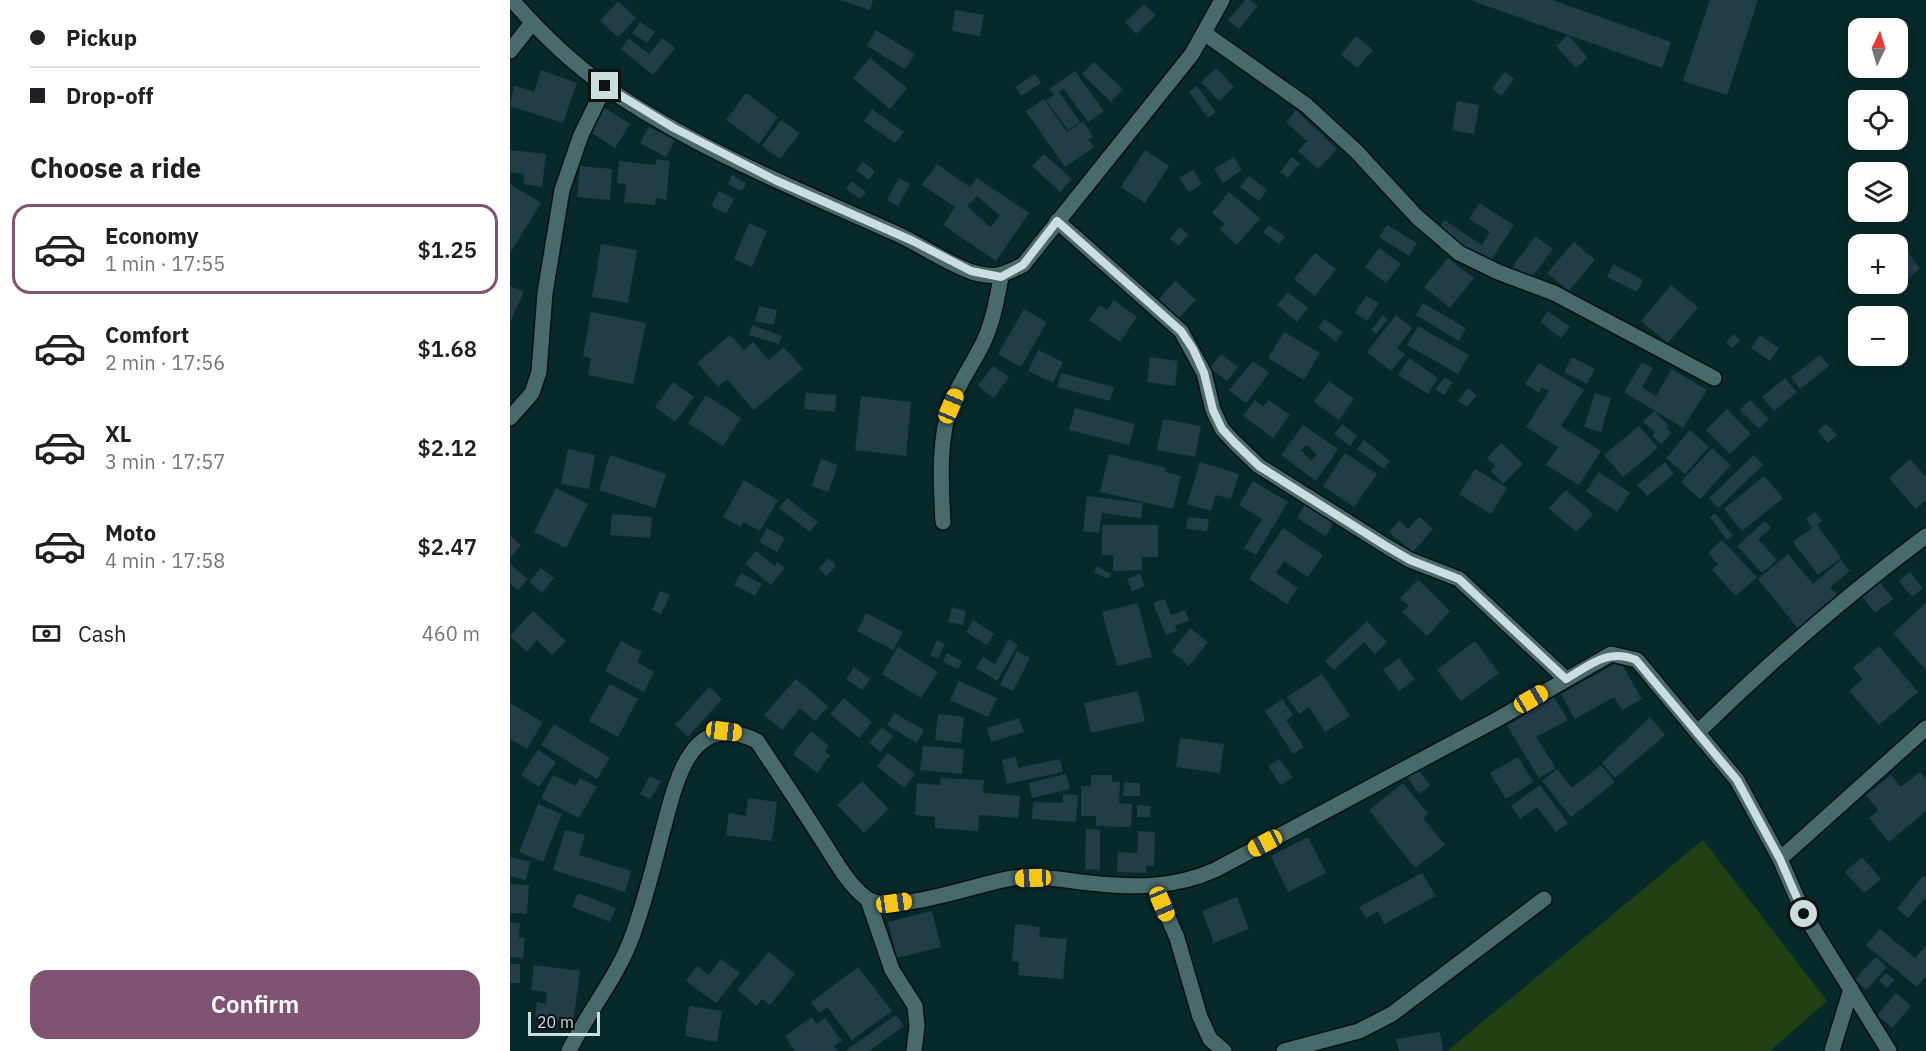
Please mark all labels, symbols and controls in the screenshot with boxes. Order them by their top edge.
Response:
north arrow [1848,18,1908,78]
map controls [1848,18,1908,366]
text: Pickup [66,23,137,52]
route end [591,72,618,99]
text: Drop-off [66,81,153,110]
button: locate [1848,90,1908,150]
text: Choose a ride [30,150,201,185]
button: layers [1848,162,1908,222]
text: Economy [105,221,199,250]
icon: car [33,222,87,276]
button: + [1848,234,1908,294]
text: $1.25 [418,235,477,264]
text: 1 min · 17:55 [105,250,225,277]
button: − [1848,306,1908,366]
text: Comfort [105,320,189,349]
icon: car [33,321,87,375]
text: $1.68 [418,334,477,363]
text: 2 min · 17:56 [105,349,225,376]
car [936,386,966,426]
text: XL [105,419,131,448]
icon: car [33,420,87,474]
text: $2.12 [418,433,477,462]
text: 3 min · 17:57 [105,448,225,475]
text: Moto [105,518,156,547]
icon: car [33,519,87,573]
text: $2.47 [418,532,477,561]
text: 4 min · 17:58 [105,547,225,574]
icon: cash [30,617,63,650]
text: Cash [78,619,127,648]
text: 460 m [422,620,480,647]
car [1511,682,1551,716]
car [705,720,743,742]
car [1245,827,1285,859]
car [1015,868,1051,888]
car [1147,884,1177,924]
car [875,892,913,914]
route start [1790,900,1817,927]
button: Confirm [30,970,480,1039]
scale bar [528,1009,600,1036]
text: 20 m [537,1012,574,1032]

